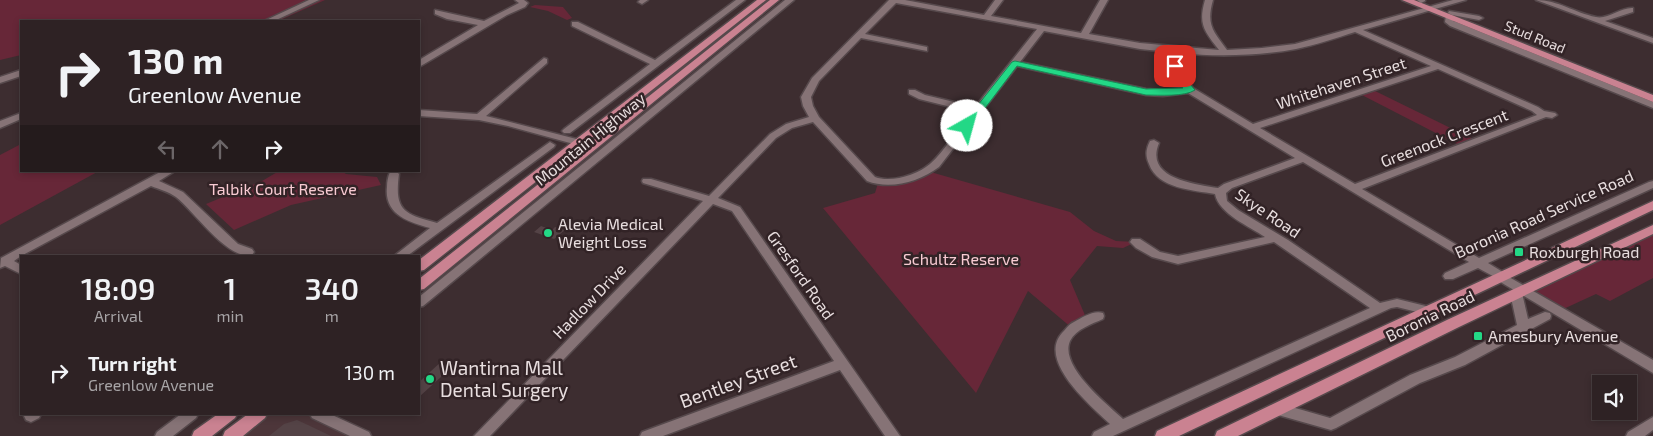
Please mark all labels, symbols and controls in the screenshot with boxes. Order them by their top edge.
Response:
street label: Stud Road [1502,17,1568,56]
text: 130 m [128,39,223,81]
icon: right [45,40,110,105]
pin [1154,45,1196,87]
icon: arrive [1161,52,1189,80]
street label: Whitehaven Street [1273,53,1408,112]
text: Greenlow Avenue [128,81,302,107]
street label: Mountain Highway [531,88,649,189]
position arrow [940,99,992,151]
street label: Greenock Crescent [1377,104,1510,171]
icon: left [153,135,181,163]
icon: ahead [206,135,234,163]
icon: right [259,135,287,163]
street label: Boronia Road Service Road [1452,166,1636,262]
park label: Talbik Court Reserve [209,179,357,198]
street label: Skye Road [1232,184,1304,241]
place label: Alevia Medical Weight Loss [558,214,663,251]
marker: Alevia Medical Weight Loss [542,227,554,239]
street label: Gresford Road [764,227,839,323]
place label: Roxburgh Road [1529,242,1639,261]
marker: Roxburgh Road [1513,246,1525,258]
park label: Schultz Reserve [903,249,1019,268]
street label: Hadlow Drive [548,259,629,342]
text: 18:09 [81,270,155,306]
text: 1 [224,270,236,306]
text: 340 [305,270,359,306]
street label: Boronia Road [1382,286,1477,345]
text: Arrival [94,306,143,325]
text: min [216,306,244,325]
text: m [325,306,339,325]
place label: Amesbury Avenue [1488,326,1618,345]
marker: Amesbury Avenue [1472,330,1484,342]
street label: Bentley Street [676,349,799,412]
text: Turn right [88,352,176,375]
place label: Wantirna Mall Dental Surgery [440,356,568,401]
icon: right [45,359,73,387]
text: 130 m [345,361,395,384]
marker: Wantirna Mall Dental Surgery [424,373,436,385]
text: Greenlow Avenue [88,375,214,394]
map controls [1592,375,1637,420]
button: sound [1592,375,1637,420]

